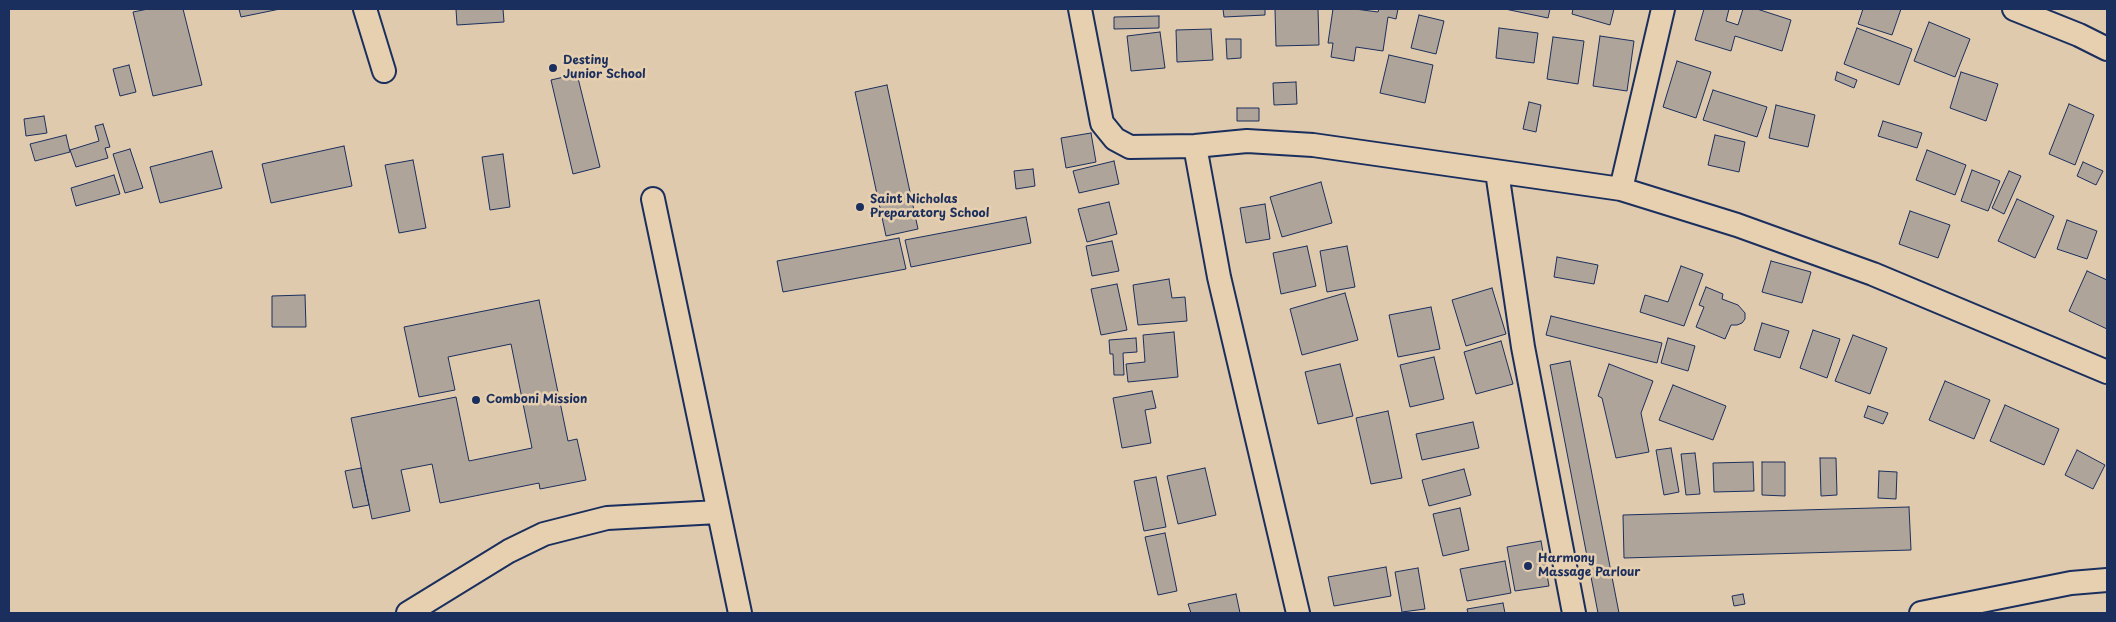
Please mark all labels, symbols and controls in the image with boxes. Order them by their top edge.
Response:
place label: Destiny Junior School [563,54,646,82]
marker: Destiny Junior School [547,62,559,74]
place label: Saint Nicholas Preparatory School [870,193,989,221]
marker: Saint Nicholas Preparatory School [854,201,866,213]
place label: Comboni Mission [486,393,587,407]
marker: Comboni Mission [470,394,482,406]
place label: Harmony Massage Parlour [1538,552,1640,580]
marker: Harmony Massage Parlour [1522,560,1534,572]

